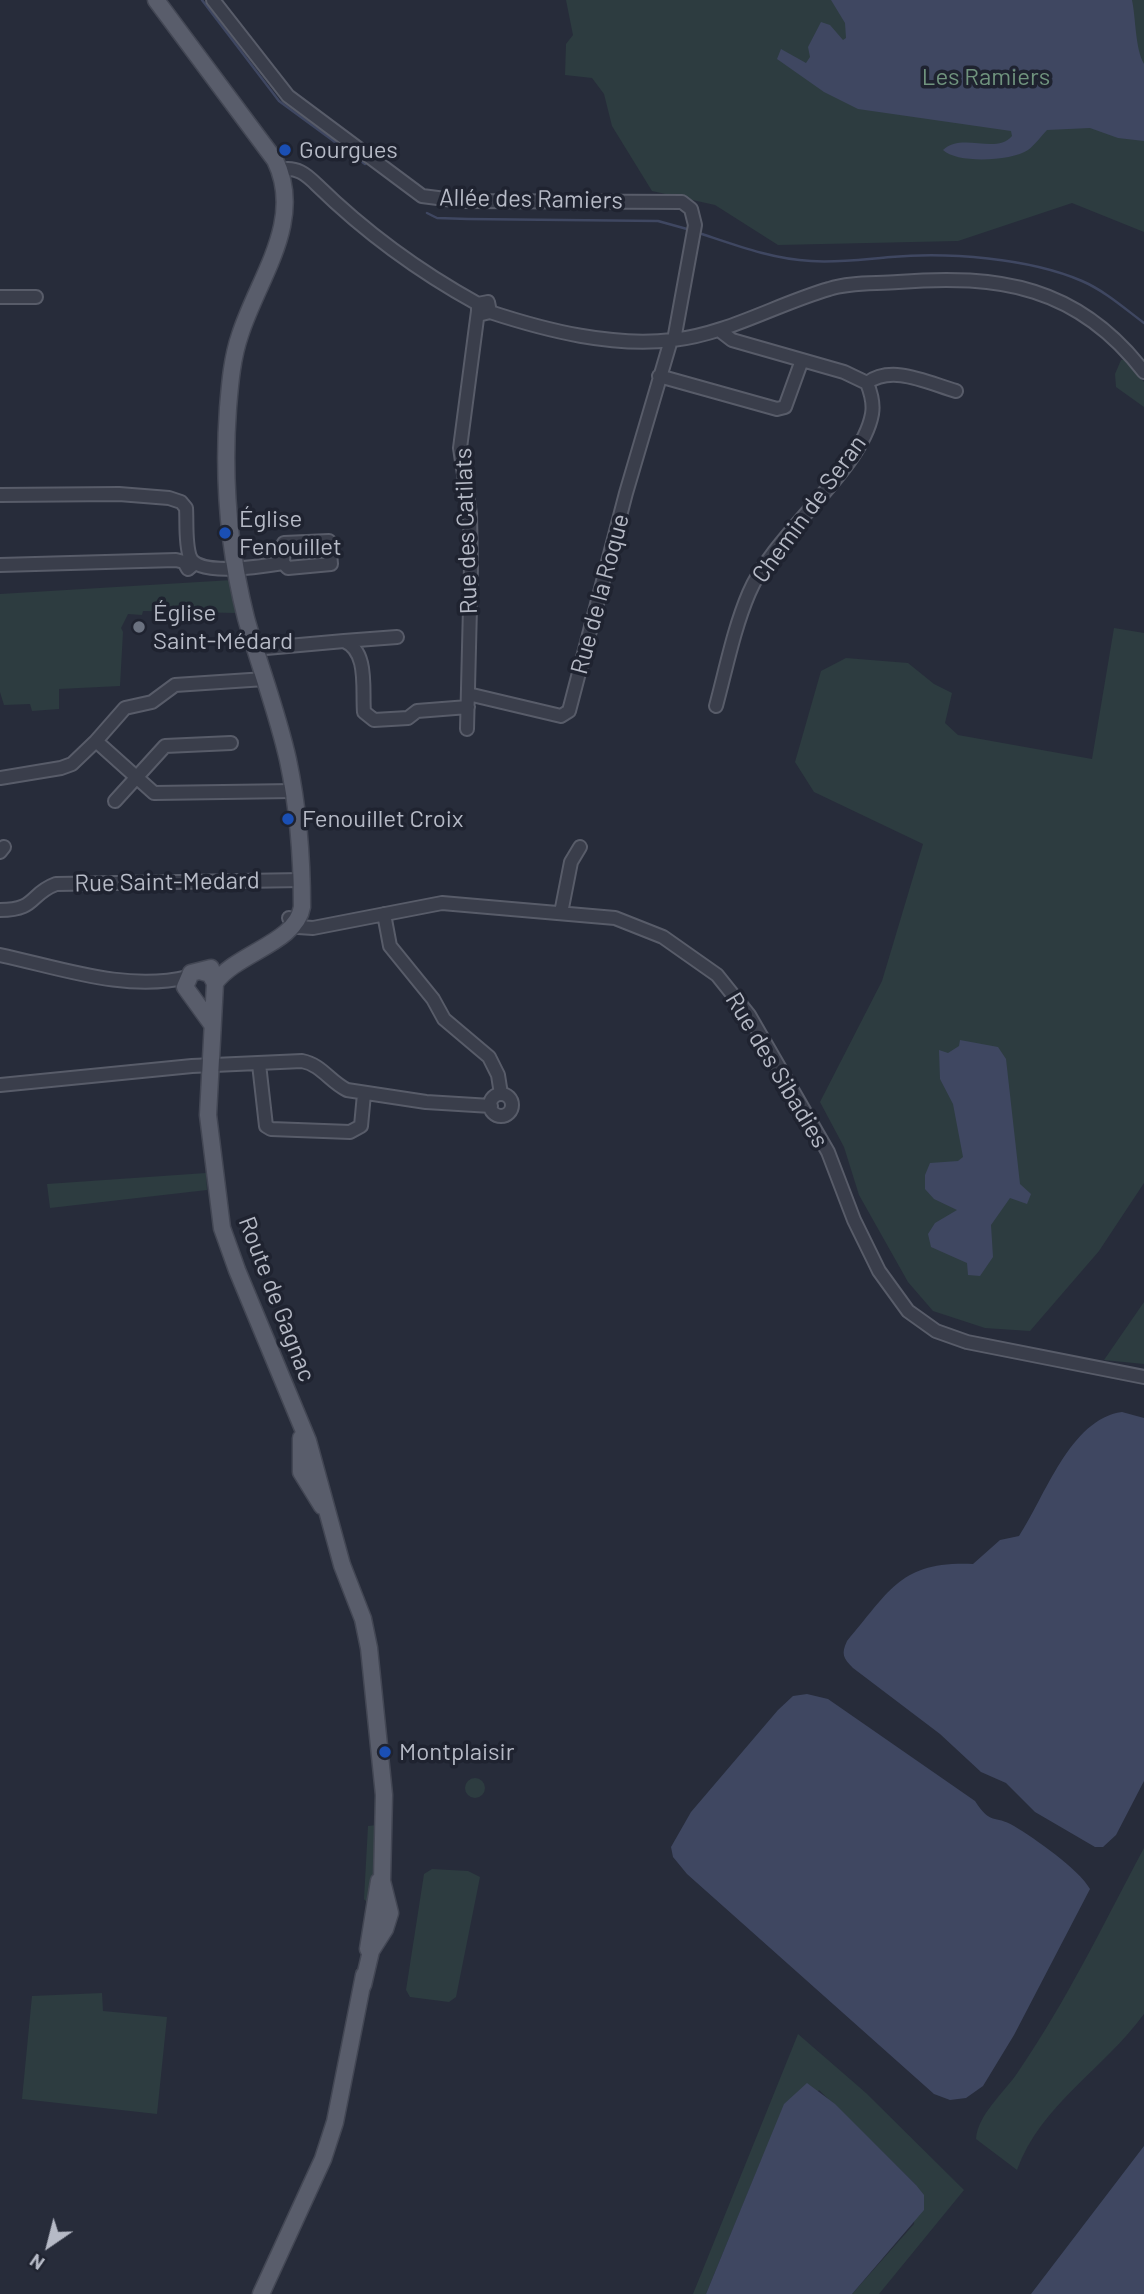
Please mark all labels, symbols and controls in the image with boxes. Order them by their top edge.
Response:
park label: Les Ramiers [922,63,1050,91]
place label: Gourgues [299,136,398,164]
marker: Gourgues [277,142,293,158]
street label: Allée des Ramiers [439,183,623,215]
street label: Chemin de Seran [746,430,872,588]
street label: Rue des Catilats [449,447,483,615]
place label: Église Fenouillet [239,505,342,561]
street label: Rue de la Roque [565,511,635,677]
marker: Église Fenouillet [217,525,233,541]
place label: Église Saint-Médard [153,599,293,655]
marker: Église Saint-Médard [131,619,147,635]
place label: Fenouillet Croix [302,805,463,833]
marker: Fenouillet Croix [280,811,296,827]
street label: Rue Saint-Medard [74,866,260,898]
street label: Rue des Sibadies [719,987,835,1153]
street label: Route de Gagnac [232,1212,322,1386]
place label: Montplaisir [399,1738,514,1766]
marker: Montplaisir [377,1744,393,1760]
north arrow [14,2210,84,2280]
text: N [25,2250,48,2276]

